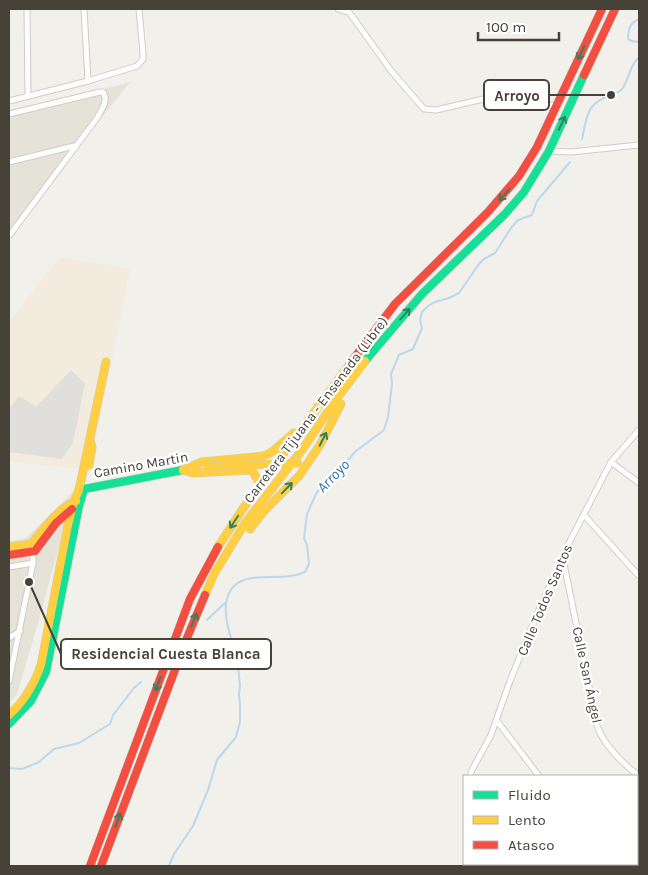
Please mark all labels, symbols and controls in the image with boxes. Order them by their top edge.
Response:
scale bar [478,10,559,42]
text: 100 m [486,18,526,36]
one-way arrow [575,45,585,60]
callout: Arroyo [484,80,549,110]
text: Arroyo [494,87,540,105]
one-way arrow [558,116,567,131]
one-way arrow [498,188,509,201]
one-way arrow [399,308,410,321]
street label: Carretera Tijuana - Ensenada (Libre) [240,313,392,507]
one-way arrow [318,432,328,447]
street label: Camino Martin [92,448,190,482]
water label: Arroyo [313,455,354,496]
one-way arrow [281,482,293,494]
one-way arrow [229,515,239,529]
street label: Calle Todos Santos [514,542,576,658]
one-way arrow [190,613,199,628]
street label: Calle San Ángel [568,625,606,725]
callout: Residencial Cuesta Blanca [61,639,271,669]
text: Residencial Cuesta Blanca [71,645,261,663]
one-way arrow [153,676,162,692]
legend [463,775,638,865]
text: Fluido [508,786,551,804]
text: Lento [508,811,546,829]
one-way arrow [114,813,123,829]
text: Atasco [508,836,554,854]

